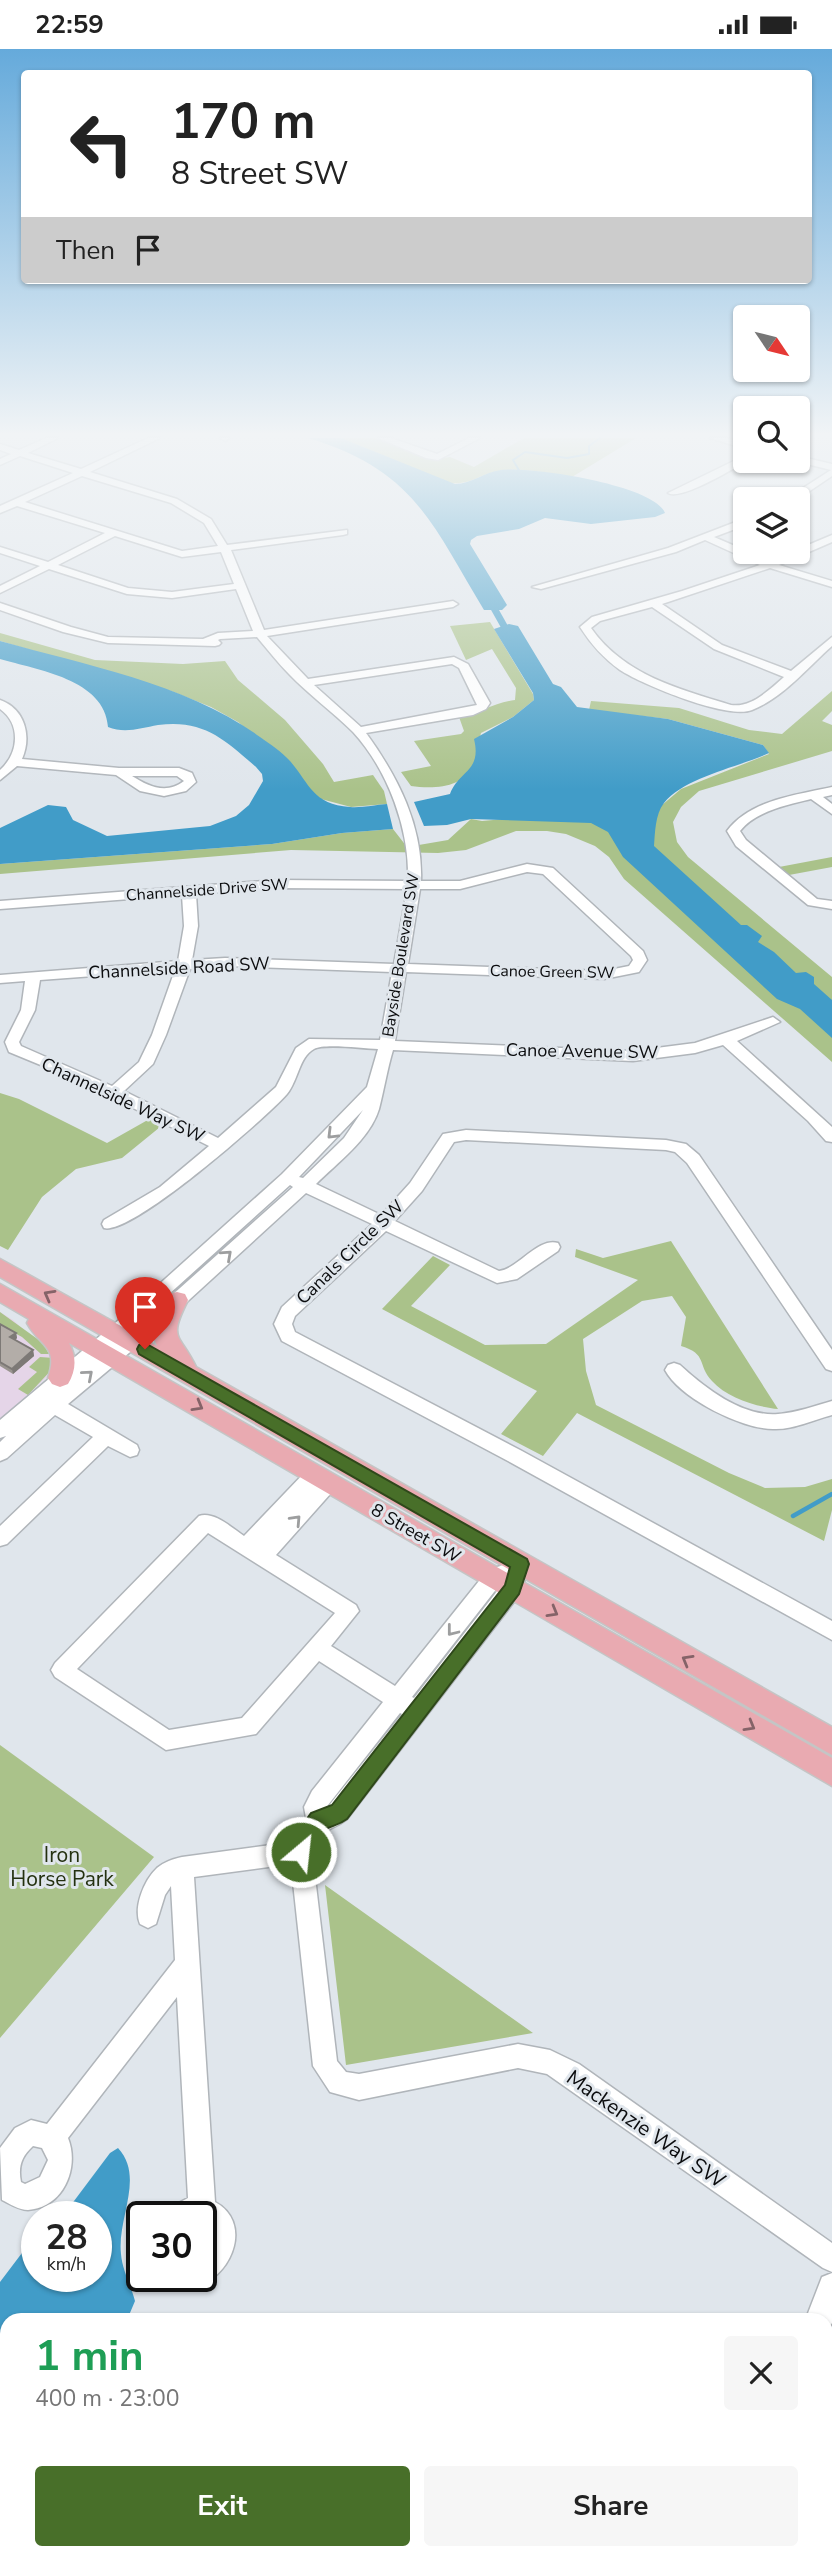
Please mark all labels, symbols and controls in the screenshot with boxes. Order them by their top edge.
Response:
text: 22:59 [35,7,104,42]
text: 170 m [171,88,315,155]
icon: left [56,98,147,189]
text: 8 Street SW [171,152,349,195]
icon: arrive [129,231,167,269]
text: Then [56,233,115,268]
north arrow [733,305,810,381]
map controls [733,305,810,564]
button: search [733,396,810,473]
button: layers [733,487,810,564]
street label: Bayside Boulevard SW [377,871,425,1038]
street label: Channelside Drive SW [125,873,289,907]
street label: Channelside Road SW [88,951,271,985]
street label: Canoe Green SW [490,960,615,984]
street label: Canoe Avenue SW [506,1038,659,1064]
street label: Channelside Way SW [38,1052,209,1148]
one-way arrow [327,1126,340,1139]
street label: Canals Circle SW [291,1194,409,1310]
one-way arrow [219,1251,232,1263]
pin [115,1277,175,1349]
icon: arrive [126,1288,164,1326]
one-way arrow [44,1290,57,1303]
one-way arrow [79,1371,92,1383]
one-way arrow [190,1398,203,1411]
street label: 8 Street SW [367,1498,465,1568]
one-way arrow [288,1515,301,1528]
one-way arrow [545,1603,558,1616]
one-way arrow [447,1623,460,1636]
one-way arrow [682,1655,695,1668]
one-way arrow [742,1718,755,1731]
position arrow [264,1815,338,1889]
park label: Iron Horse Park [10,1841,114,1893]
street label: Mackenzie Way SW [561,2064,731,2194]
speed limit sign: 30 [126,2201,217,2292]
text: 28 [45,2214,88,2261]
text: km/h [47,2252,86,2276]
text: 1 min [35,2328,144,2385]
button: close [724,2336,798,2410]
text: 400 m · 23:00 [35,2383,180,2414]
button: Exit [35,2466,410,2546]
button: Share [424,2466,798,2546]

